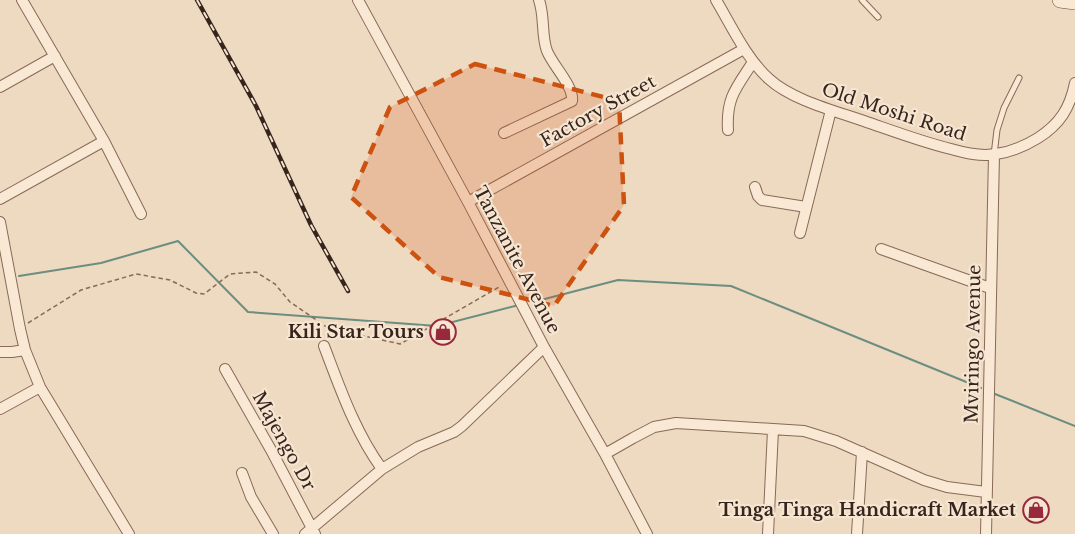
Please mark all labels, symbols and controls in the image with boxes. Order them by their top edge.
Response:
street label: Factory Street [536,70,660,152]
street label: Old Moshi Road [819,78,969,146]
street label: Tanzanite Avenue [469,183,565,337]
street label: Mviringo Avenue [961,264,985,424]
shop icon: Kili Star Tours [428,317,458,347]
place label: Kili Star Tours [288,321,424,343]
street label: Majengo Dr [248,388,320,495]
shop icon: Tinga Tinga Handicraft Market [1021,495,1051,525]
place label: Tinga Tinga Handicraft Market [718,499,1016,521]

